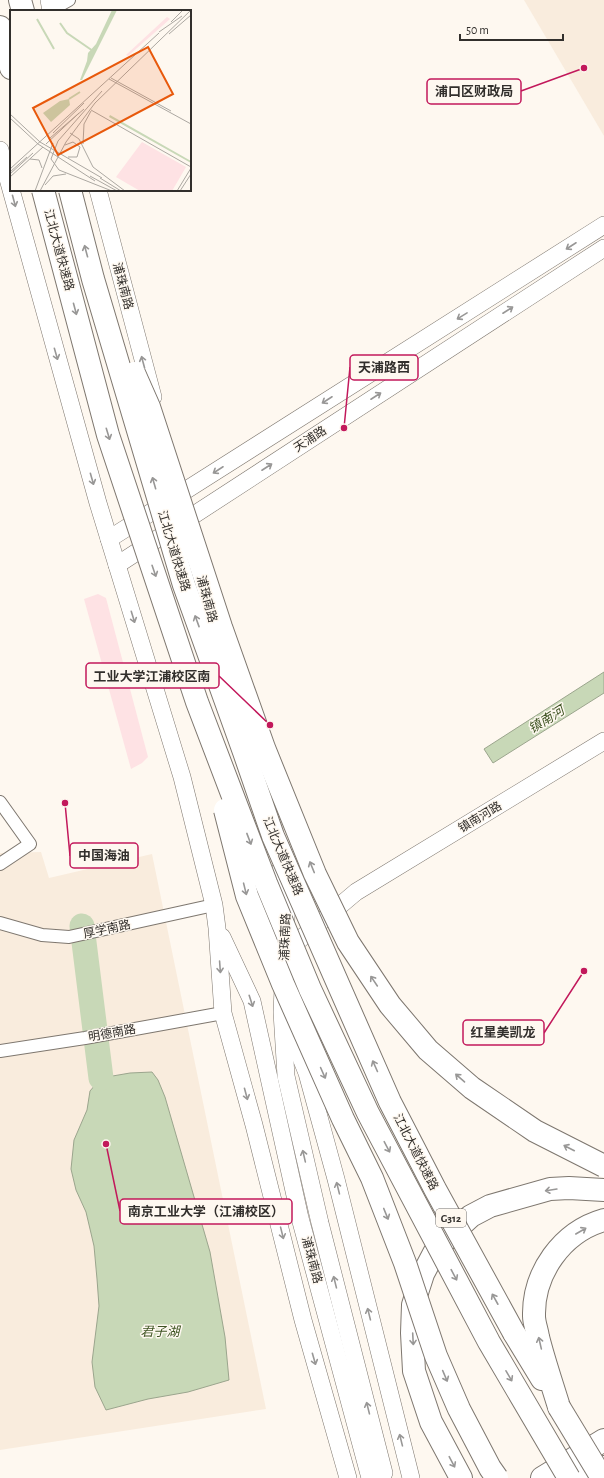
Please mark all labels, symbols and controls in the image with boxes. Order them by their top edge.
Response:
inset map [10,10,191,191]
scale bar [460,16,563,42]
text: 50 m [466,24,489,36]
callout: 浦口区财政局 [427,79,521,104]
text: 浦口区财政局 [435,84,513,99]
one-way arrow [11,195,18,208]
street label: 江北大道快速路 [42,208,77,292]
one-way arrow [566,242,577,250]
one-way arrow [82,245,89,258]
street label: 浦珠南路 [111,261,136,311]
one-way arrow [72,302,79,315]
one-way arrow [503,306,514,314]
one-way arrow [456,312,467,320]
one-way arrow [53,347,61,360]
callout: 天浦路西 [350,355,418,380]
one-way arrow [139,356,146,369]
text: 天浦路西 [358,360,410,375]
one-way arrow [370,392,381,400]
one-way arrow [322,395,333,404]
street label: 天浦路 [291,423,328,454]
one-way arrow [105,428,112,441]
one-way arrow [261,463,272,471]
one-way arrow [212,466,224,474]
one-way arrow [89,472,96,485]
one-way arrow [150,477,158,490]
street label: 江北大道快速路 [156,509,193,593]
one-way arrow [151,564,158,577]
street label: 浦珠南路 [195,574,220,624]
one-way arrow [130,610,137,623]
one-way arrow [192,615,200,627]
callout: 工业大学江浦校区南 [86,663,219,688]
text: 工业大学江浦校区南 [93,669,211,684]
water label: 镇南河 [526,702,569,736]
street label: 镇南河路 [456,799,504,835]
street label: 江北大道快速路 [261,815,306,897]
one-way arrow [246,832,254,844]
callout: 中国海油 [70,843,138,868]
text: 中国海油 [78,849,130,863]
one-way arrow [308,862,315,874]
one-way arrow [242,882,250,895]
street label: 浦珠南路 [277,913,292,961]
street label: 厚学南路 [82,917,132,940]
one-way arrow [217,960,224,973]
one-way arrow [370,976,378,987]
one-way arrow [248,995,255,1008]
callout: 红星美凯龙 [463,1020,544,1045]
street label: 明德南路 [87,1022,137,1043]
text: 红星美凯龙 [470,1025,536,1040]
one-way arrow [370,1061,378,1073]
one-way arrow [319,1067,327,1079]
one-way arrow [455,1073,466,1082]
one-way arrow [243,1087,250,1100]
street label: 江北大道快速路 [392,1111,441,1192]
one-way arrow [383,1141,391,1153]
one-way arrow [563,1144,575,1152]
one-way arrow [300,1149,308,1162]
one-way arrow [334,1182,341,1195]
one-way arrow [545,1186,558,1194]
callout: 南京工业大学（江浦校区） [120,1199,292,1224]
text: 南京工业大学（江浦校区） [128,1204,284,1219]
one-way arrow [383,1208,390,1220]
road number: G312 [436,1209,466,1227]
one-way arrow [278,1226,286,1239]
one-way arrow [575,1226,587,1234]
street label: 浦珠南路 [300,1235,325,1285]
one-way arrow [451,1268,458,1280]
one-way arrow [331,1276,339,1289]
one-way arrow [491,1293,499,1305]
one-way arrow [365,1308,373,1321]
water label: 君子湖 [140,1325,181,1339]
one-way arrow [409,1332,416,1345]
one-way arrow [535,1337,543,1350]
one-way arrow [311,1352,318,1365]
one-way arrow [442,1369,449,1381]
one-way arrow [505,1370,513,1382]
one-way arrow [364,1402,371,1415]
one-way arrow [397,1434,404,1447]
one-way arrow [449,1455,456,1467]

